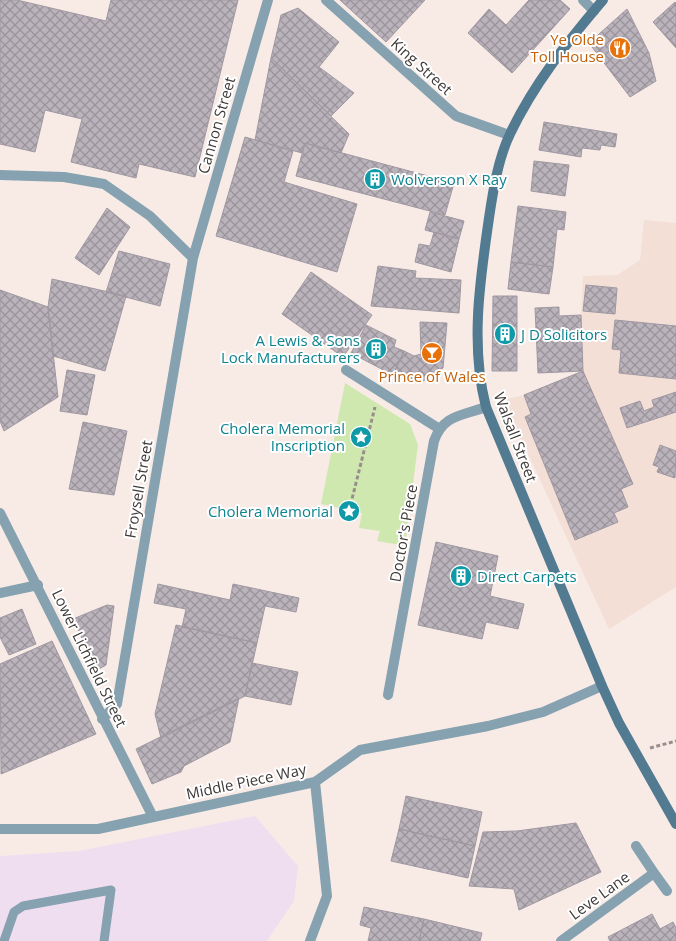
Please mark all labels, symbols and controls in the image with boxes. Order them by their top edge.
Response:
place label: Ye Olde Toll House [530,29,604,66]
street label: King Street [387,33,457,99]
restaurant icon: Ye Olde Toll House [608,36,632,60]
street label: Cannon Street [193,74,239,176]
building icon: Wolverson X Ray [363,167,387,191]
place label: Wolverson X Ray [391,169,507,189]
building icon: J D Solicitors [493,322,517,346]
place label: J D Solicitors [519,324,607,344]
place label: A Lewis & Sons Lock Manufacturers [221,330,360,367]
building icon: A Lewis & Sons Lock Manufacturers [364,337,388,361]
bar icon: Prince of Wales [420,341,444,365]
place label: Prince of Wales [378,366,486,386]
street label: Walsall Street [490,389,542,485]
place label: Cholera Memorial Inscription [220,418,345,455]
place icon: Cholera Memorial Inscription [349,425,373,449]
street label: Froysell Street [120,438,156,540]
street label: Doctor's Piece [385,483,421,583]
place icon: Cholera Memorial [337,499,361,523]
place label: Cholera Memorial [208,501,333,521]
building icon: Direct Carpets [449,564,473,588]
place label: Direct Carpets [477,566,577,586]
street label: Lower Lichfield Street [48,586,132,730]
street label: Middle Piece Way [184,758,308,803]
street label: Leve Lane [565,866,633,924]

